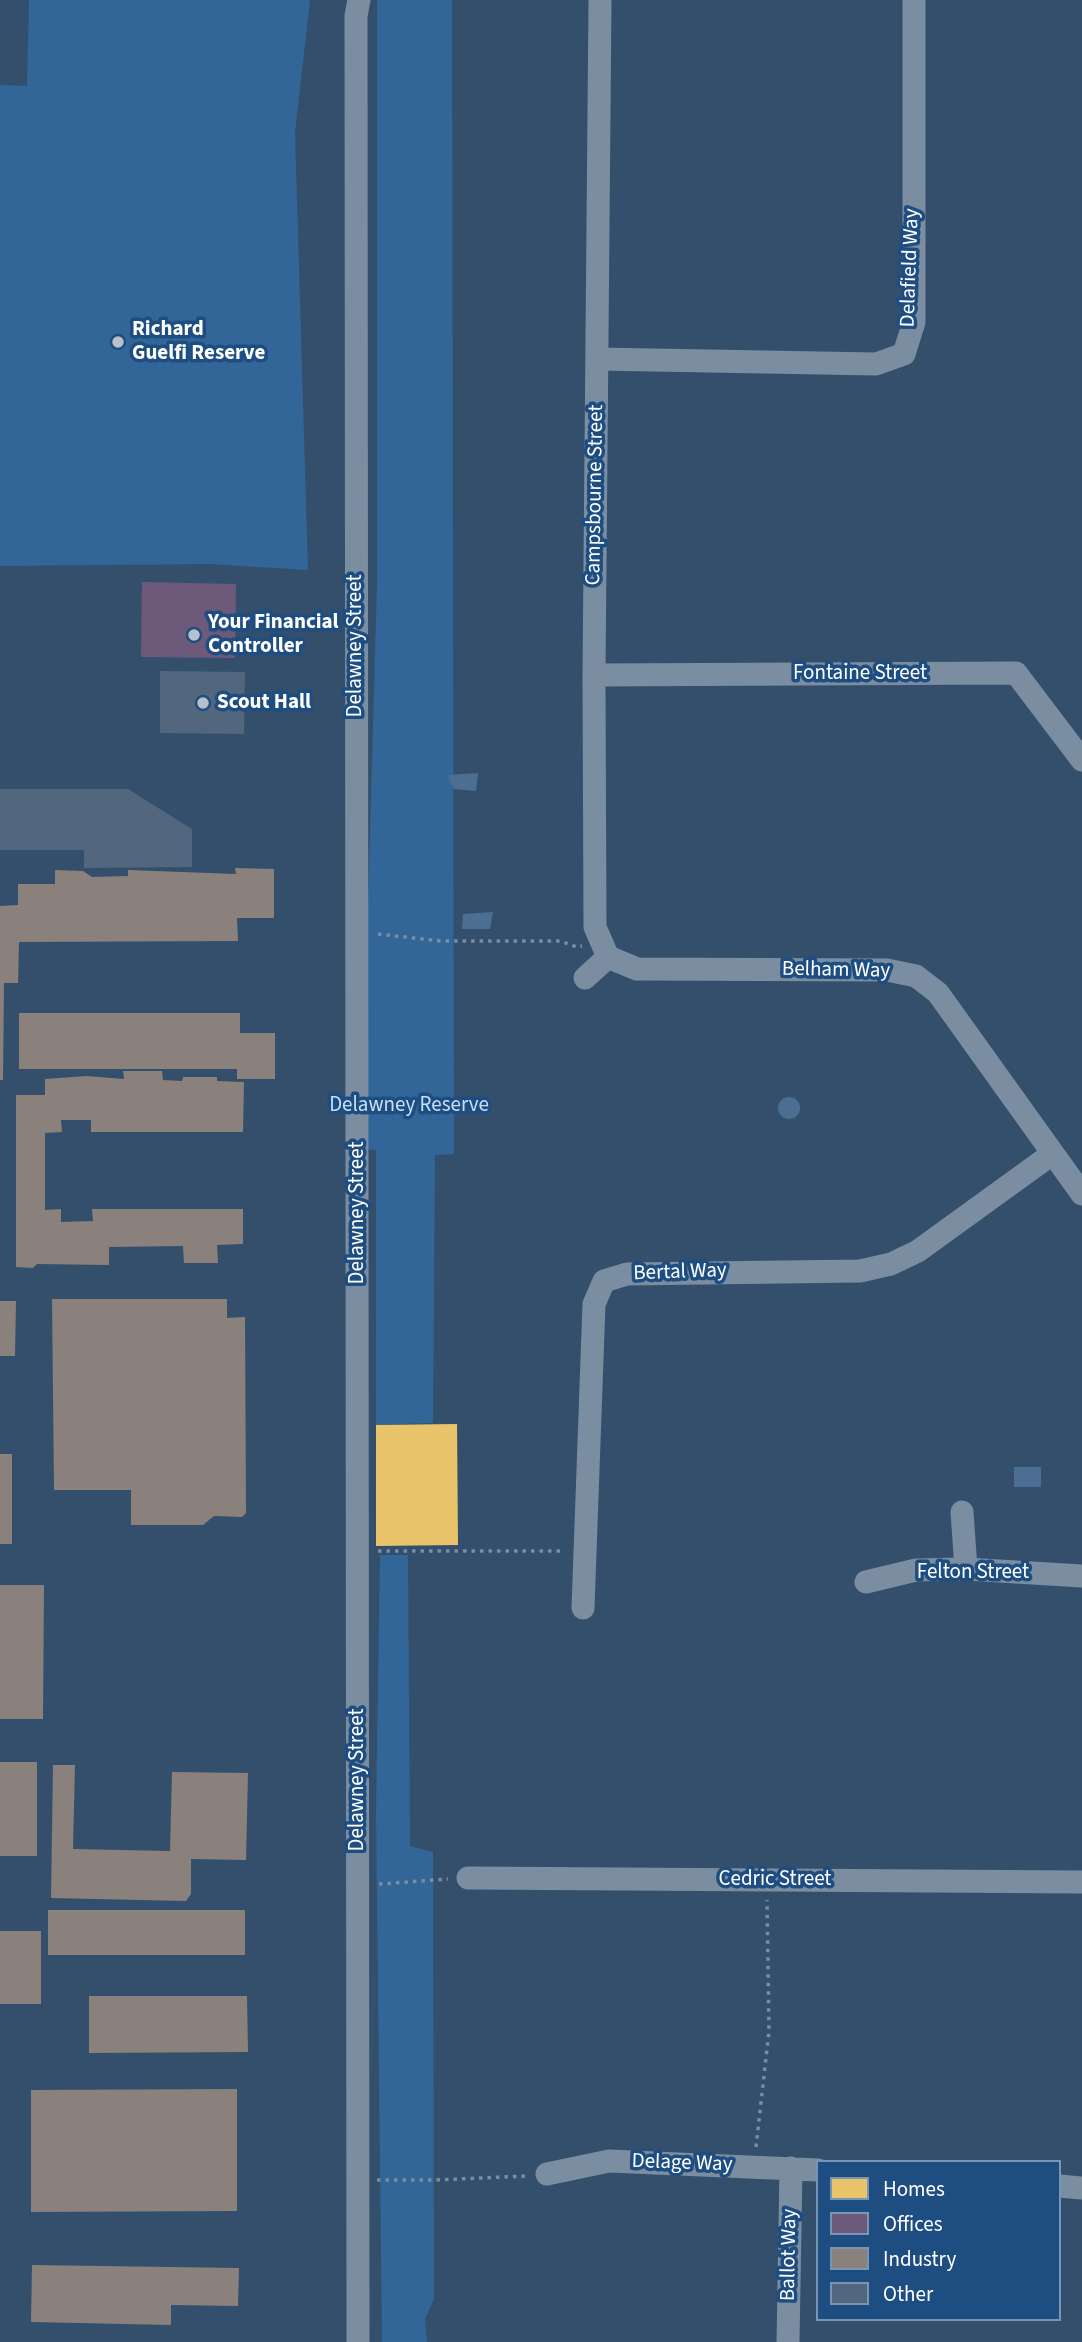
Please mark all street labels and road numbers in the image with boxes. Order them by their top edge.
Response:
street label: Delafield Way [896,208,926,328]
street label: Campsbourne Street [582,404,610,586]
street label: Delawney Street [343,575,369,717]
street label: Fontaine Street [793,661,927,687]
street label: Belham Way [782,957,890,985]
street label: Delawney Street [345,1142,371,1284]
street label: Bertal Way [633,1259,727,1287]
street label: Felton Street [917,1560,1029,1586]
street label: Delawney Street [345,1709,371,1851]
street label: Cedric Street [719,1867,831,1893]
street label: Delage Way [631,2150,733,2178]
street label: Ballot Way [777,2209,803,2301]

